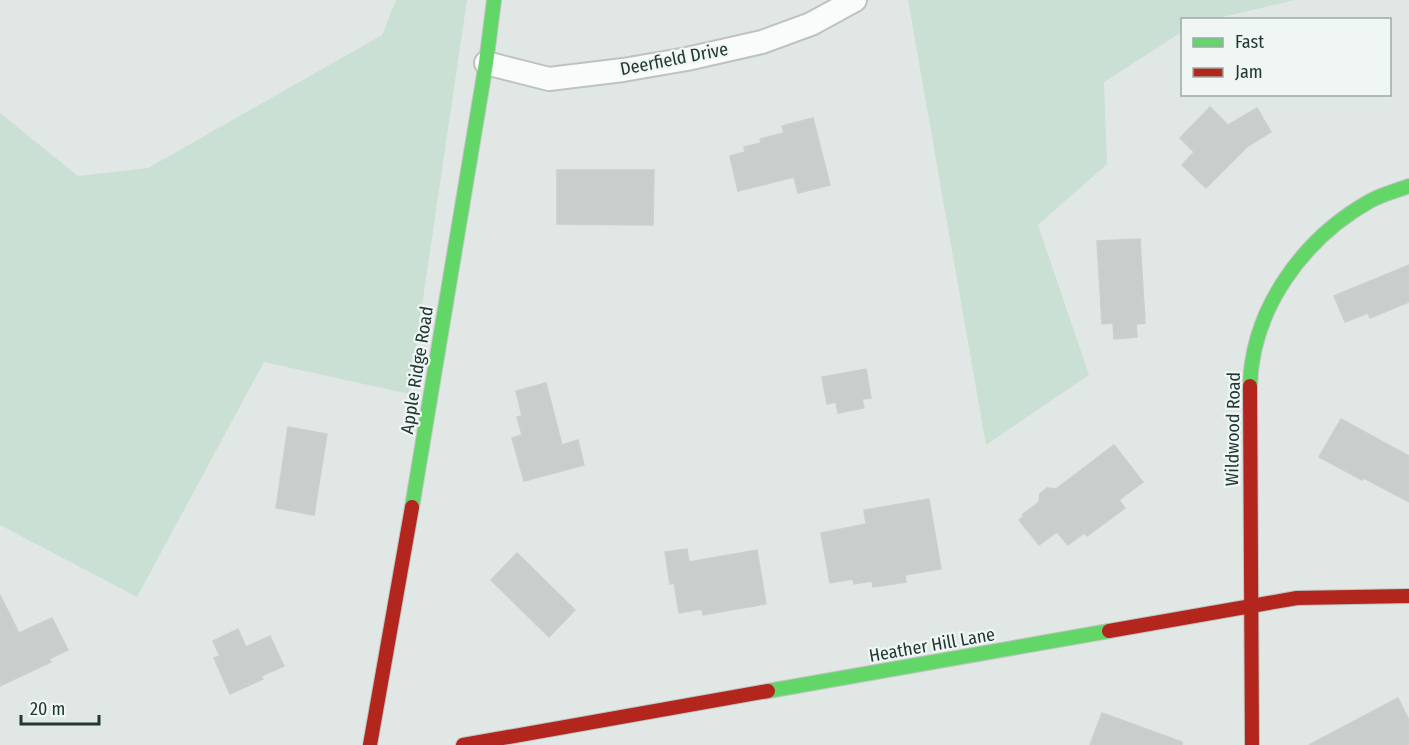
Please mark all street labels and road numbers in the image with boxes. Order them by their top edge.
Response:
street label: Deerfield Drive [618,38,730,80]
street label: Apple Ridge Road [396,305,438,435]
street label: Wildwood Road [1221,372,1245,486]
street label: Heather Hill Lane [867,623,997,667]

